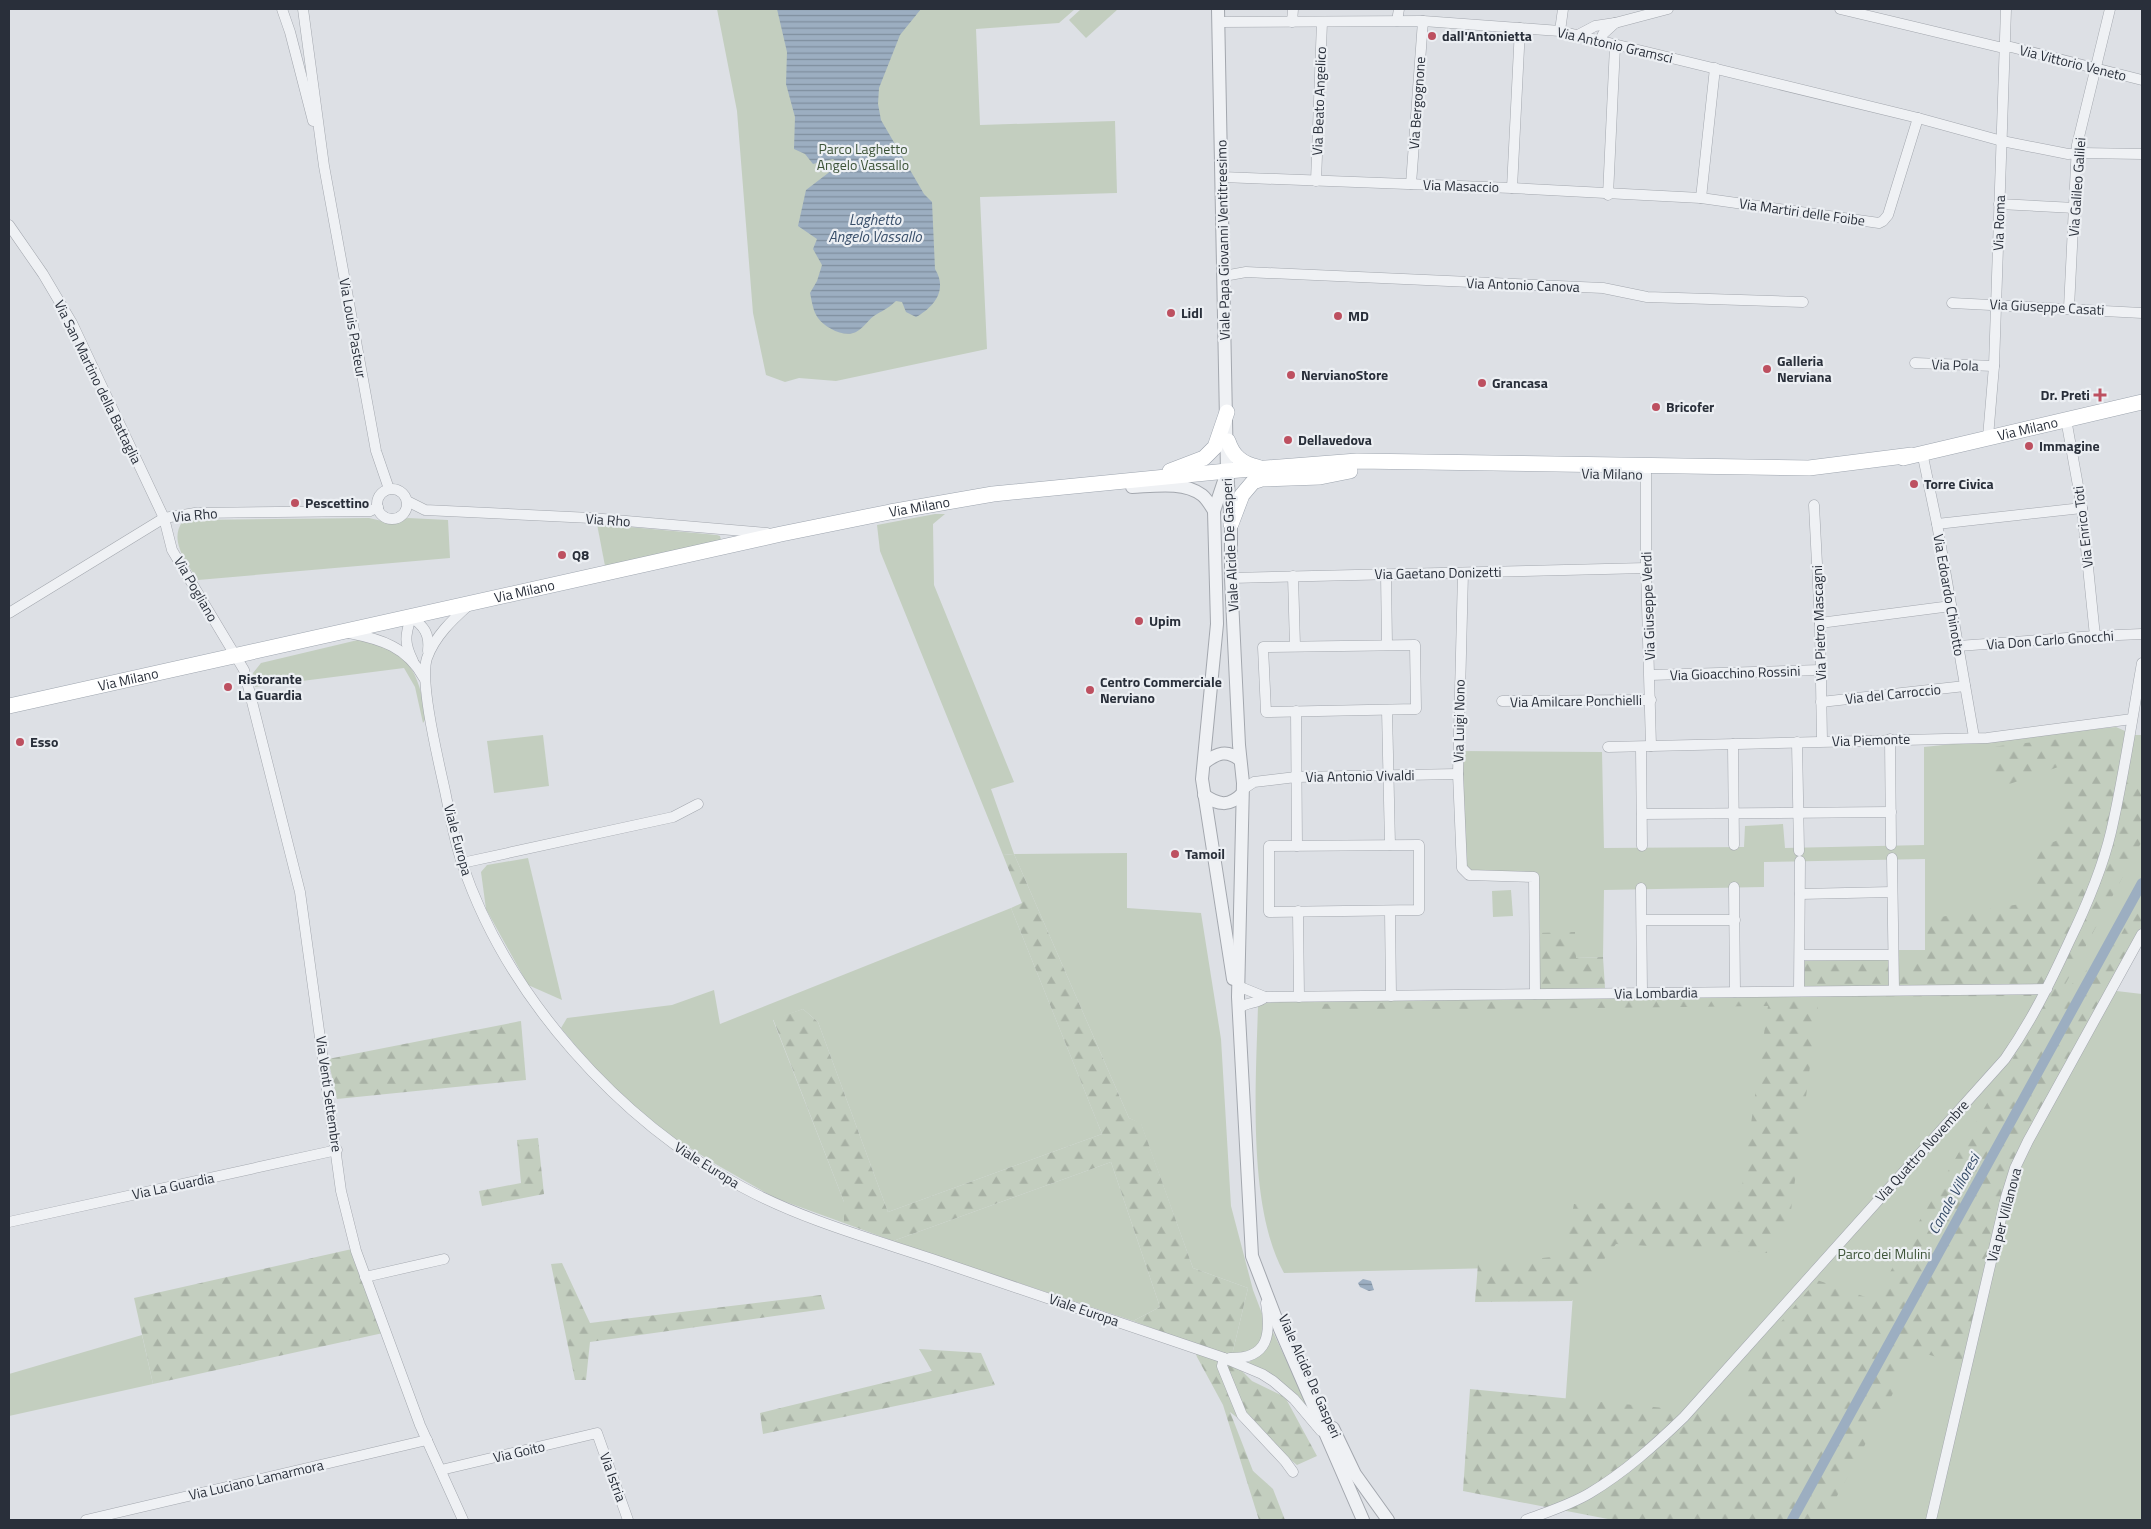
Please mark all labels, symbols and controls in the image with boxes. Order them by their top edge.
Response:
street label: Via Antonio Gramsci [1555,21,1675,68]
place label: dall'Antonietta [1442,25,1532,46]
marker: dall'Antonietta [1426,30,1438,42]
street label: Via Vittorio Veneto [2017,39,2129,86]
street label: Via Beato Angelico [1306,46,1331,156]
street label: Via Bergognone [1403,56,1430,150]
street label: Via Galileo Galilei [2063,137,2090,237]
park label: Parco Laghetto Angelo Vassallo [817,138,909,175]
street label: Viale Papa Giovanni Ventitreesimo [1210,139,1235,341]
street label: Via Masaccio [1423,174,1499,197]
street label: Via Martiri delle Foibe [1738,192,1866,231]
street label: Via Roma [1987,195,2010,251]
water label: Laghetto Angelo Vassallo [828,208,922,248]
street label: Via Antonio Canova [1466,272,1580,297]
street label: Via Louis Pasteur [334,276,373,380]
street label: Via Giuseppe Casati [1989,293,2105,320]
street label: Via San Martino della Battaglia [50,296,147,467]
place label: Lidl [1181,302,1203,323]
place label: MD [1348,305,1369,326]
marker: Lidl [1165,307,1177,319]
marker: MD [1332,310,1344,322]
place label: Galleria Nerviana [1777,350,1832,387]
street label: Via Pola [1931,353,1979,376]
marker: Galleria Nerviana [1761,363,1773,375]
place label: NervianoStore [1301,364,1388,385]
marker: NervianoStore [1285,369,1297,381]
place label: Grancasa [1492,372,1548,393]
marker: Grancasa [1476,377,1488,389]
place label: Dr. Preti [2041,384,2090,405]
marker: Dr. Preti [2094,389,2106,401]
place label: Bricofer [1666,396,1714,417]
marker: Bricofer [1650,401,1662,413]
street label: Via Milano [1995,411,2060,446]
place label: Dellavedova [1298,429,1372,450]
marker: Dellavedova [1282,434,1294,446]
place label: Immagine [2039,435,2100,456]
marker: Immagine [2023,440,2035,452]
street label: Via Milano [1581,462,1643,485]
place label: Torre Civica [1924,473,1994,494]
street label: Viale Alcide De Gasperi [1216,478,1243,612]
marker: Torre Civica [1908,478,1920,490]
street label: Via Enrico Toti [2067,485,2098,569]
street label: Via Milano [887,491,951,522]
place label: Pescettino [305,492,369,513]
marker: Pescettino [289,497,301,509]
street label: Via Rho [172,502,218,527]
street label: Via Rho [585,507,631,532]
street label: Via Edoardo Chinotto [1928,532,1971,658]
place label: Q8 [572,544,589,565]
marker: Q8 [556,549,568,561]
street label: Via Giuseppe Verdi [1635,551,1660,661]
street label: Via Pogliano [169,552,224,625]
street label: Via Gaetano Donizetti [1374,561,1502,584]
street label: Via Pietro Mascagni [1806,565,1831,681]
street label: Via Milano [492,574,556,608]
place label: Upim [1149,610,1181,631]
marker: Upim [1133,615,1145,627]
street label: Via Don Carlo Gnocchi [1986,625,2114,654]
street label: Via Gioacchino Rossini [1669,660,1801,685]
street label: Via Milano [96,662,160,696]
place label: Ristorante La Guardia [238,668,302,705]
place label: Centro Commerciale Nerviano [1100,671,1222,708]
street label: Via del Carroccio [1844,678,1942,709]
street label: Via Luigi Nono [1447,679,1470,763]
marker: Ristorante La Guardia [222,681,234,693]
marker: Centro Commerciale Nerviano [1084,684,1096,696]
street label: Via Amilcare Ponchielli [1510,689,1642,712]
street label: Via Piemonte [1831,728,1910,751]
place label: Esso [30,731,58,752]
marker: Esso [14,736,26,748]
street label: Via Antonio Vivaldi [1305,764,1415,787]
street label: Viale Europa [439,802,478,878]
place label: Tamoil [1185,843,1225,864]
marker: Tamoil [1169,848,1181,860]
street label: Via Lombardia [1614,981,1698,1004]
street label: Via Venti Settembre [311,1035,348,1153]
street label: Via Quattro Novembre [1870,1095,1973,1206]
street label: Viale Europa [671,1136,744,1193]
water label: Canale Villoresi [1922,1147,1986,1238]
street label: Via per Villanova [1981,1165,2026,1264]
street label: Via La Guardia [130,1167,216,1204]
park label: Parco dei Mulini [1837,1243,1931,1264]
street label: Viale Europa [1046,1288,1122,1331]
street label: Viale Alcide De Gasperi [1274,1310,1347,1441]
street label: Via Goito [491,1435,547,1468]
street label: Via Istria [595,1449,632,1504]
street label: Via Luciano Lamarmora [186,1454,325,1505]

